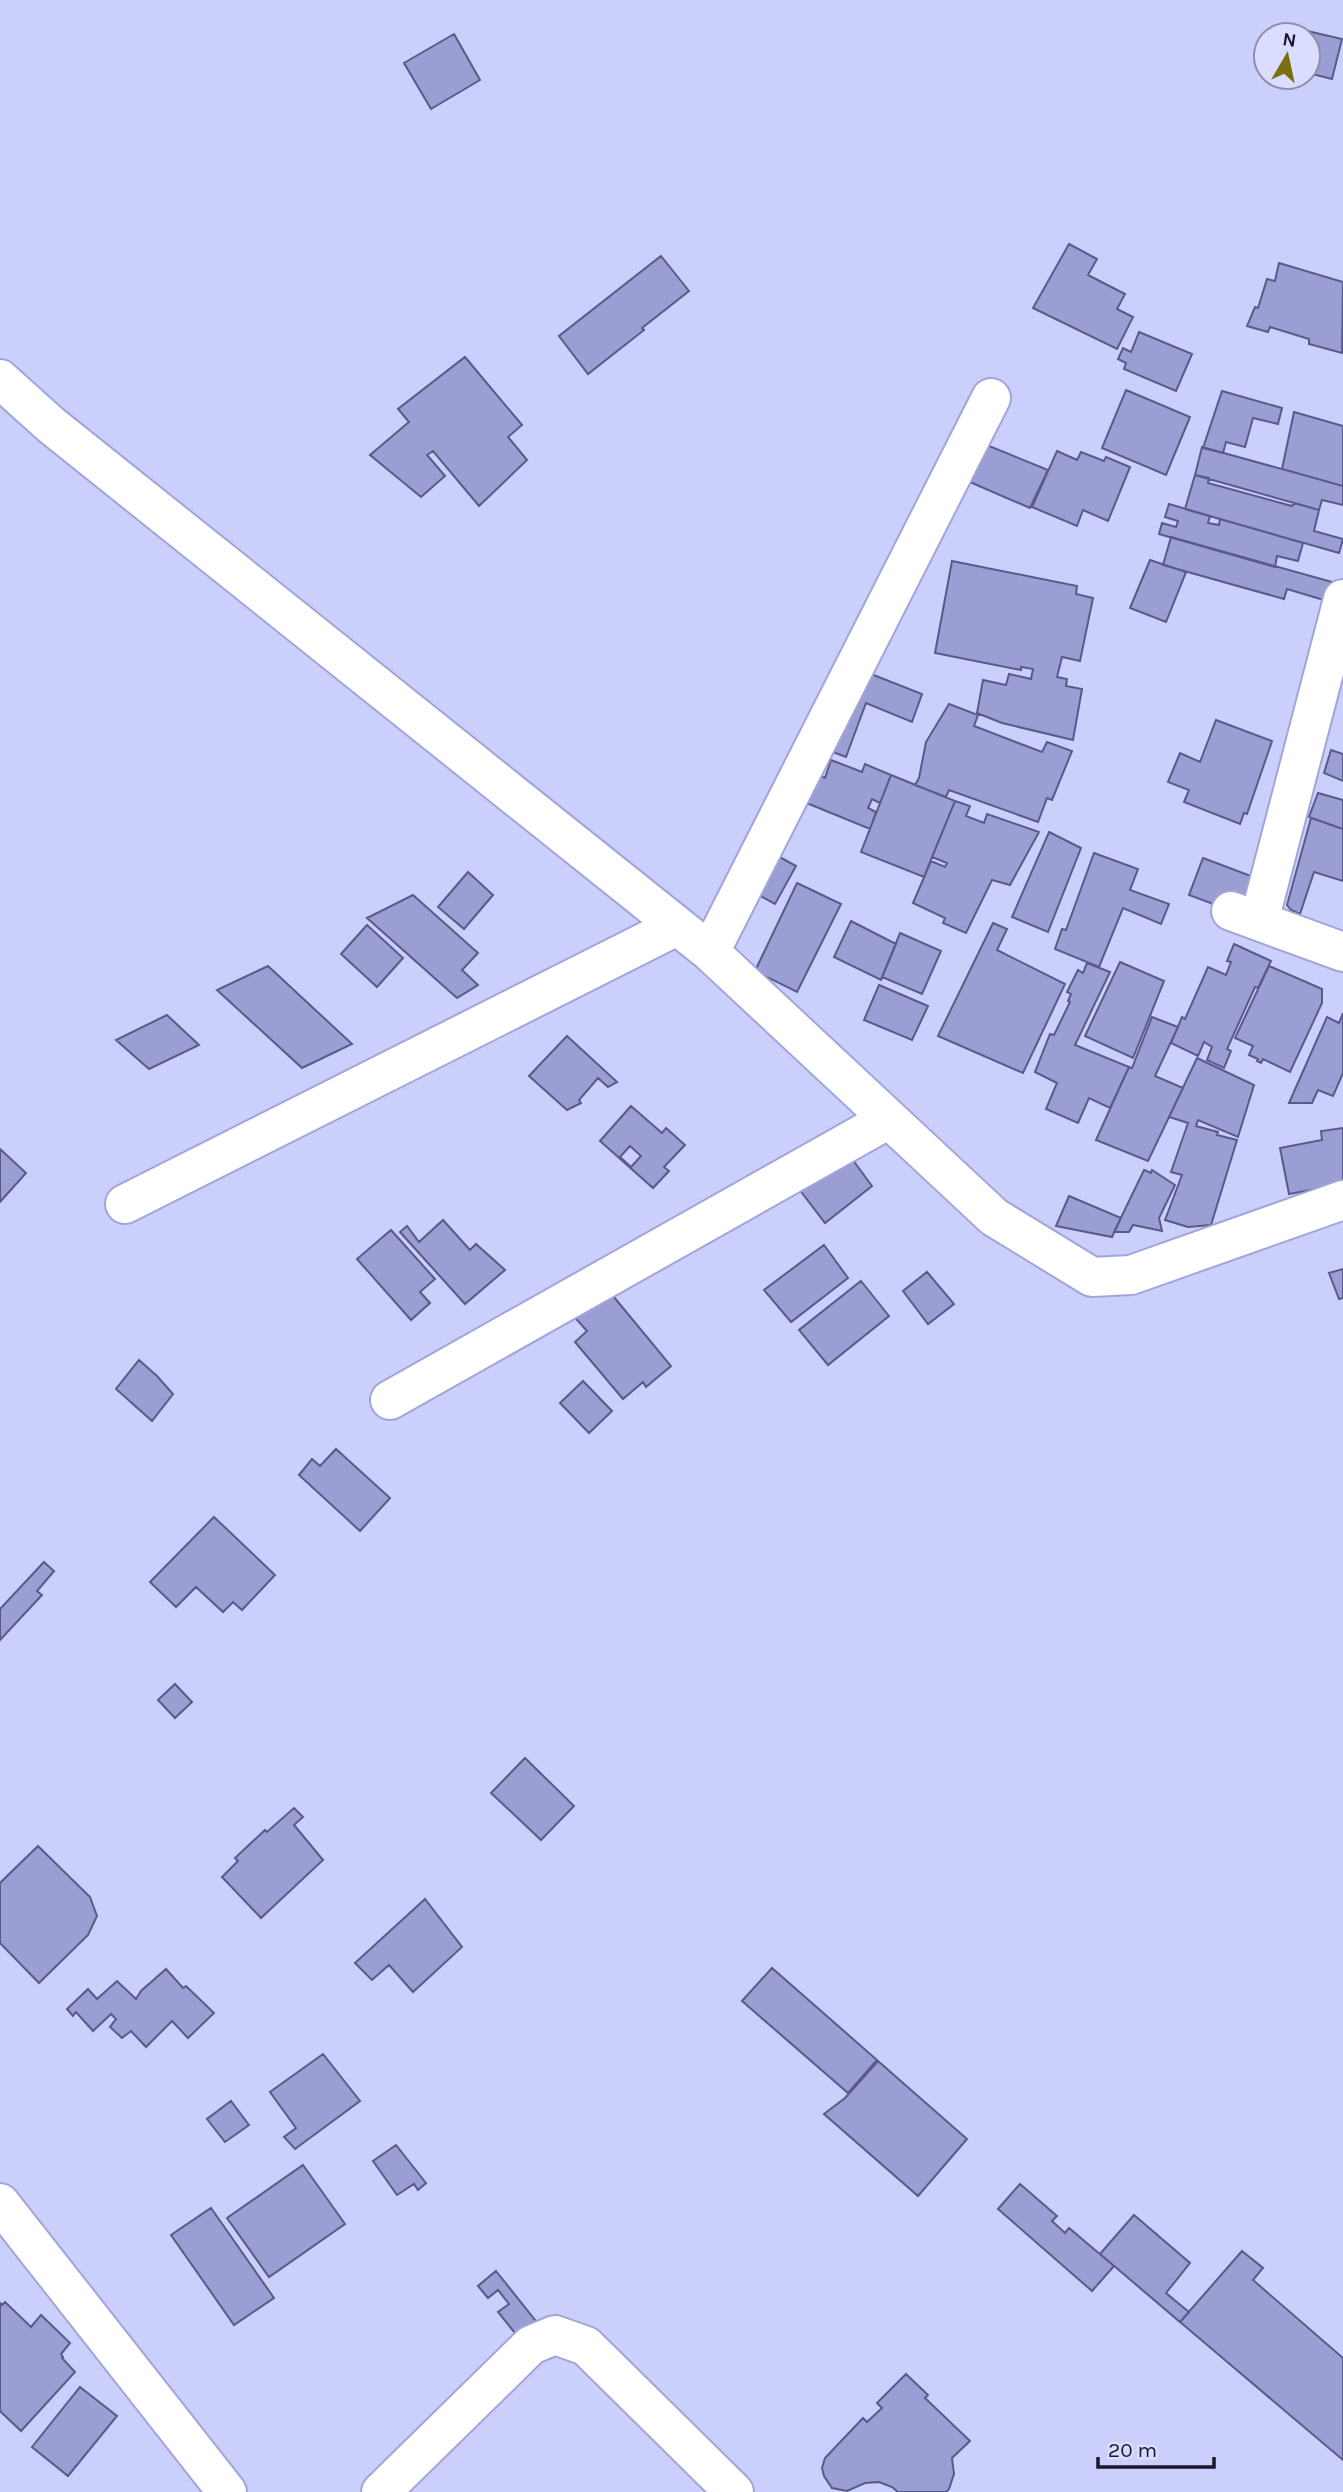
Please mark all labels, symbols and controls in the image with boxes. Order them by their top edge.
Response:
north arrow [1252,21,1322,91]
text: N [1281,28,1298,52]
scale bar [1098,2426,1214,2470]
text: 20 m [1108,2438,1157,2462]

